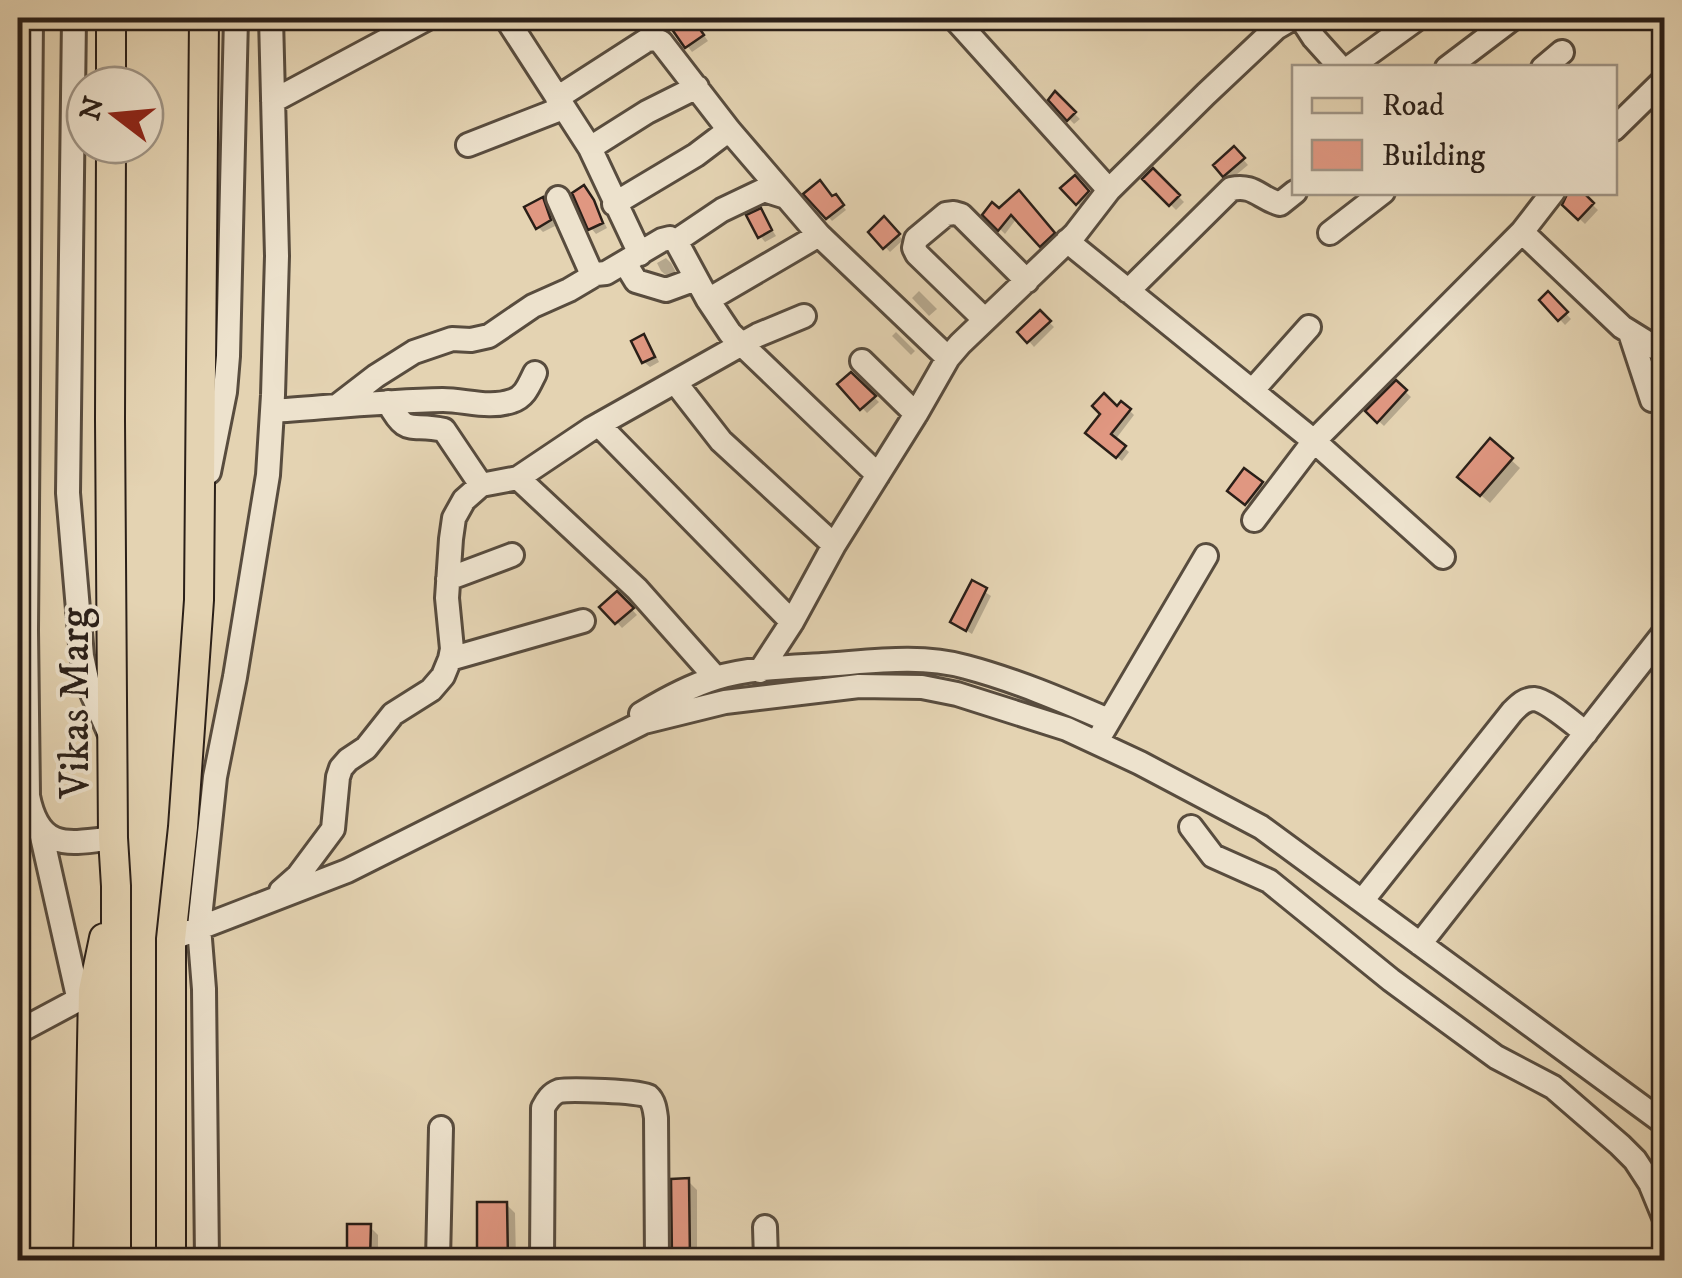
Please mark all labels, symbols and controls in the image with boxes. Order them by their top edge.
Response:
north arrow [65,65,165,165]
legend [1292,65,1617,195]
text: Road [1382,88,1444,125]
text: N [72,93,112,124]
text: Building [1382,138,1486,175]
street label: Vikas Marg [50,607,102,800]

